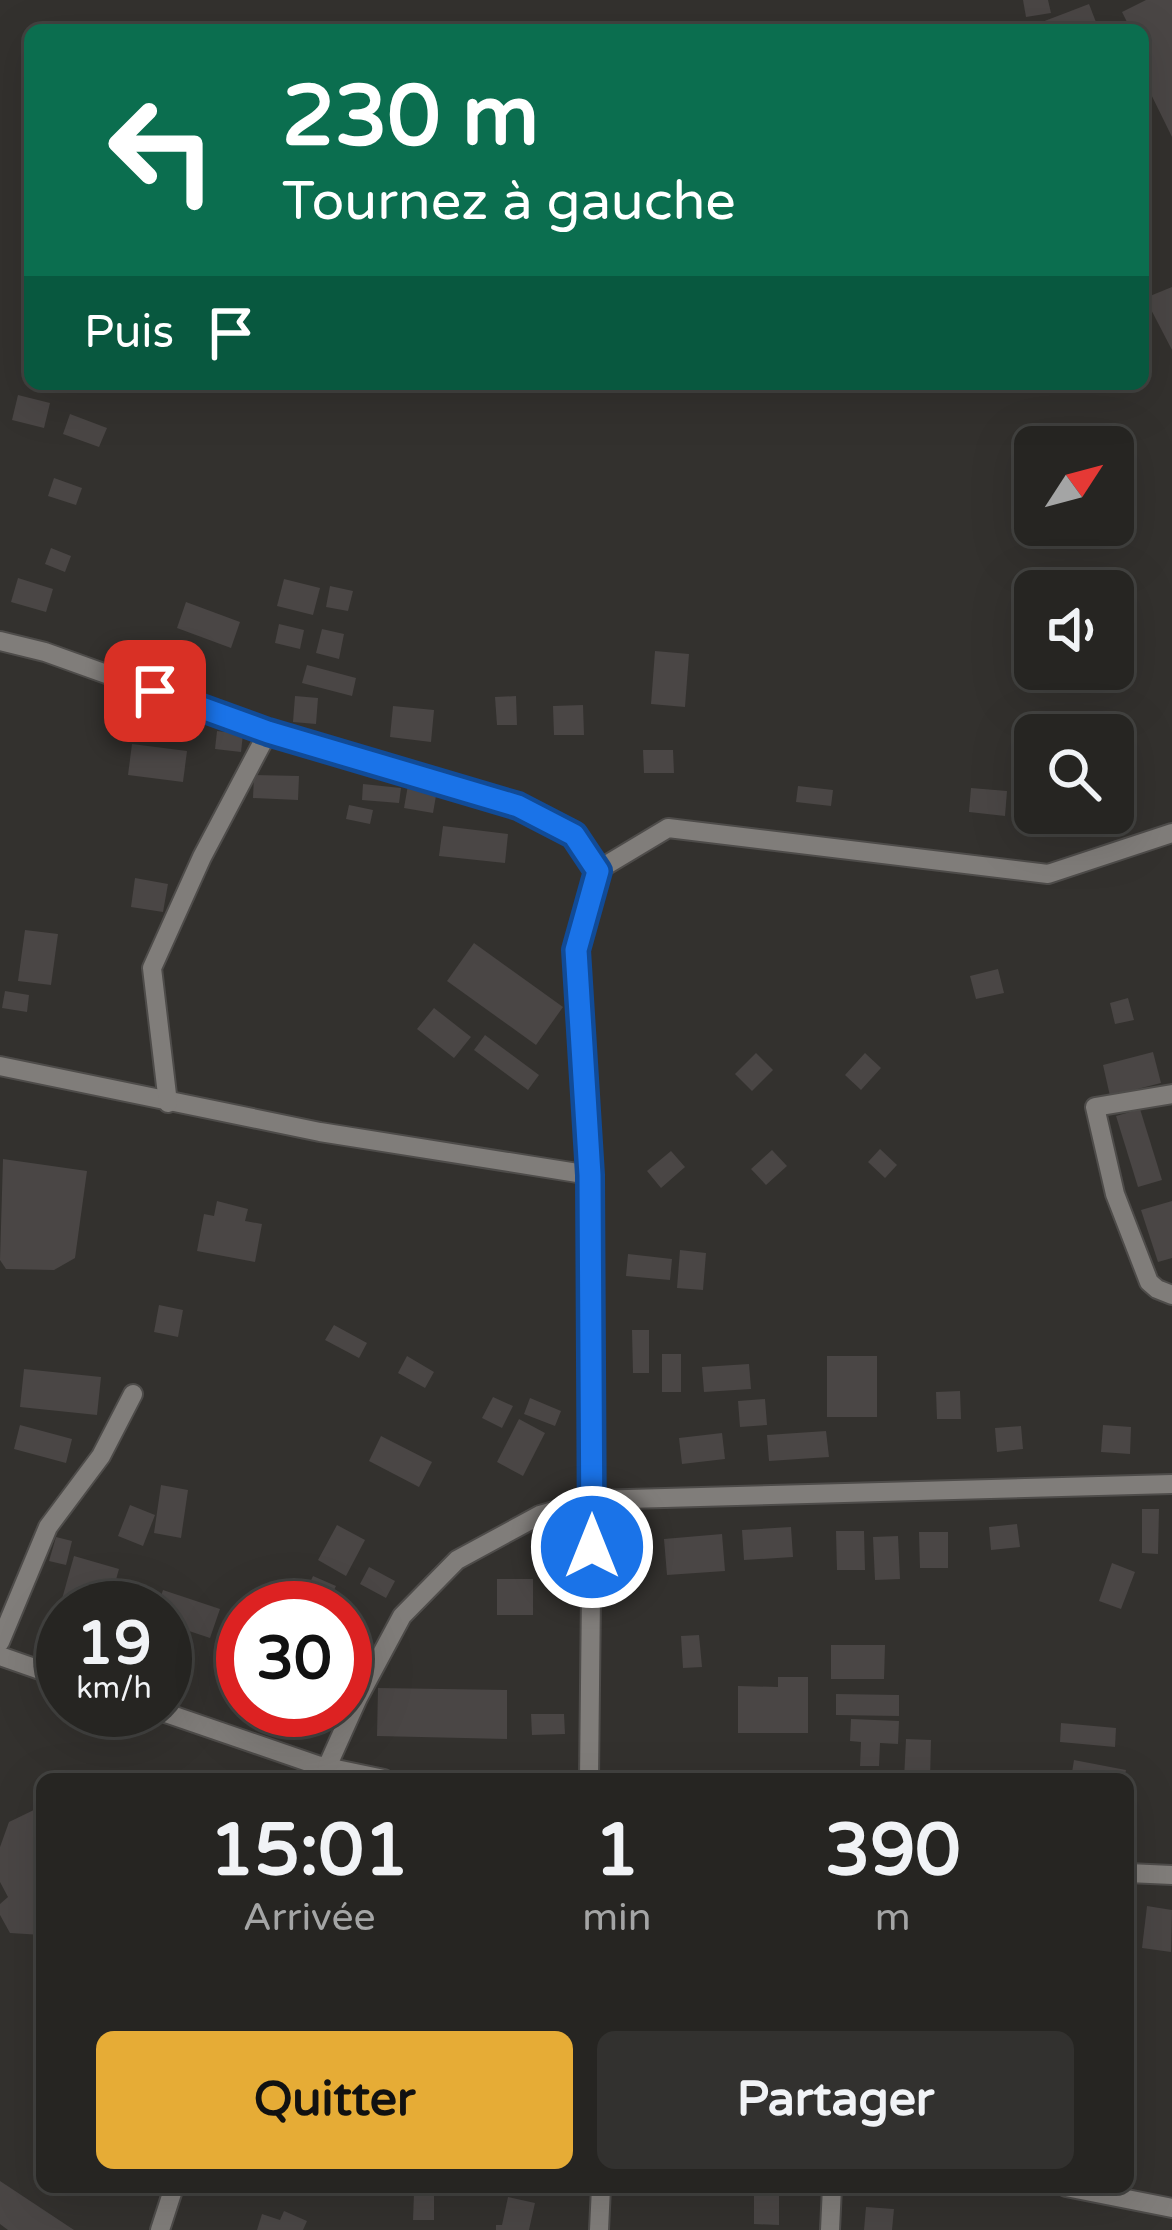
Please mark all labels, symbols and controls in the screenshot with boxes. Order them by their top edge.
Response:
text: 230 m [282,67,539,168]
icon: left [84,72,240,228]
text: Tournez à gauche [282,169,736,234]
icon: arrive [198,300,264,366]
text: Puis [84,306,174,360]
north arrow [1014,426,1134,546]
map controls [1014,426,1134,834]
button: sound [1014,570,1134,690]
pin [104,640,206,742]
icon: arrive [122,658,188,724]
button: search [1014,714,1134,834]
position arrow [529,1484,655,1610]
speed limit sign: 30 [216,1581,372,1737]
text: 19 [76,1608,152,1680]
text: km/h [76,1670,152,1707]
text: 15:01 [209,1808,409,1895]
text: 1 [594,1808,640,1895]
text: 390 [825,1808,961,1895]
text: Arrivée [243,1894,376,1941]
text: min [582,1894,652,1941]
text: m [875,1894,911,1941]
button: Quitter [96,2031,573,2169]
button: Partager [597,2031,1074,2169]

